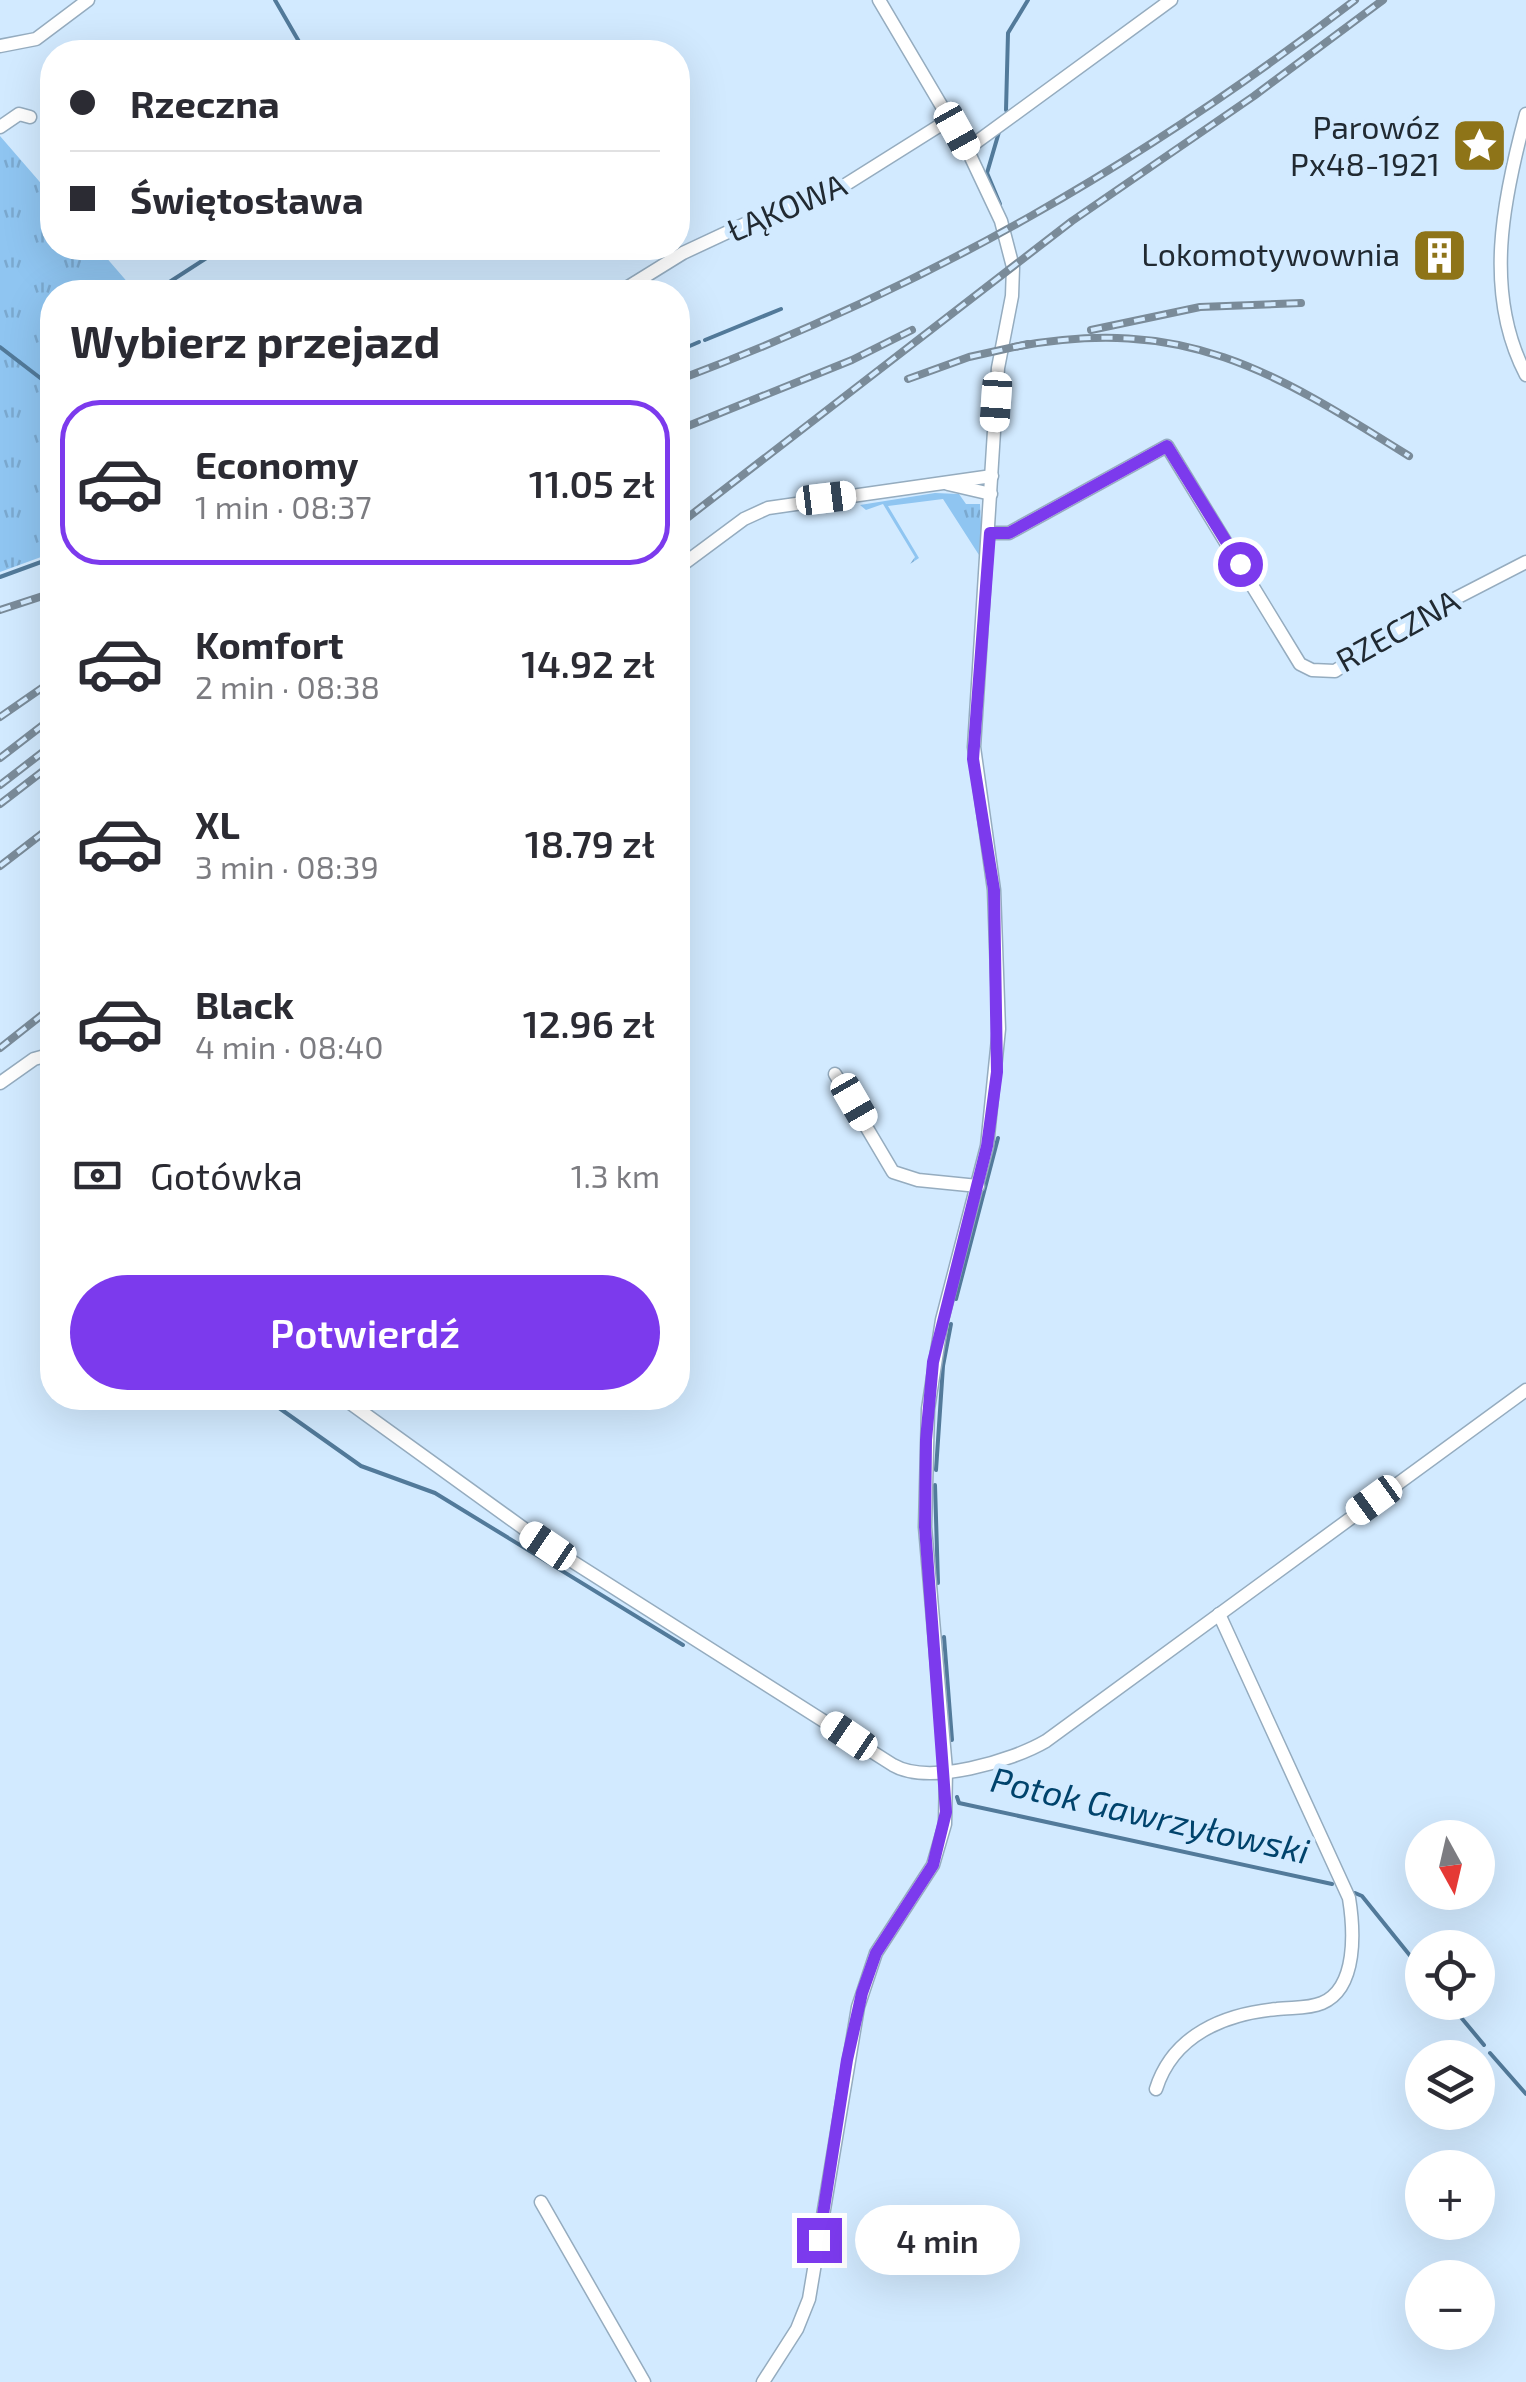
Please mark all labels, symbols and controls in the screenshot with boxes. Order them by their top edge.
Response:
text: Rzeczna [130,80,280,126]
car [929,97,985,165]
place label: Parowóz Px48-1921 [1290,107,1440,182]
place icon: Parowóz Px48-1921 [1449,116,1509,176]
street label: ŁĄKOWA [721,164,852,248]
text: Świętosława [130,176,364,222]
building icon: Lokomotywownia [1409,225,1469,285]
place label: Lokomotywownia [1141,234,1400,272]
text: Wybierz przejazd [70,313,440,367]
car [979,371,1013,433]
icon: car [75,438,165,528]
text: Economy [195,441,359,487]
text: 11.05 zł [529,460,655,506]
car [794,479,858,517]
text: 1 min · 08:37 [195,487,372,525]
route start [1218,542,1263,587]
street label: RZECZNA [1329,580,1465,678]
icon: car [75,618,165,708]
text: Komfort [195,621,344,667]
text: 14.92 zł [521,640,655,686]
text: 2 min · 08:38 [195,667,380,705]
icon: car [75,798,165,888]
text: XL [195,801,240,847]
text: 18.79 zł [525,820,655,866]
text: 3 min · 08:39 [195,847,379,885]
icon: car [75,978,165,1068]
text: Black [195,981,294,1027]
text: 12.96 zł [523,1000,655,1046]
text: 4 min · 08:40 [195,1027,383,1065]
car [826,1069,882,1135]
icon: cash [70,1148,125,1203]
text: Gotówka [150,1152,303,1198]
text: 1.3 km [571,1156,660,1194]
button: Potwierdź [70,1275,660,1390]
car [1341,1470,1407,1530]
car [515,1517,581,1575]
car [816,1707,882,1765]
water label: Potok Gawrzyłowski [987,1757,1314,1872]
north arrow [1405,1820,1495,1910]
map controls [1405,1820,1495,2350]
button: locate [1405,1930,1495,2020]
button: layers [1405,2040,1495,2130]
button: + [1405,2150,1495,2240]
callout: 4 min [854,2205,1019,2275]
route end [797,2218,842,2263]
text: 4 min [896,2221,979,2259]
button: − [1405,2260,1495,2350]

